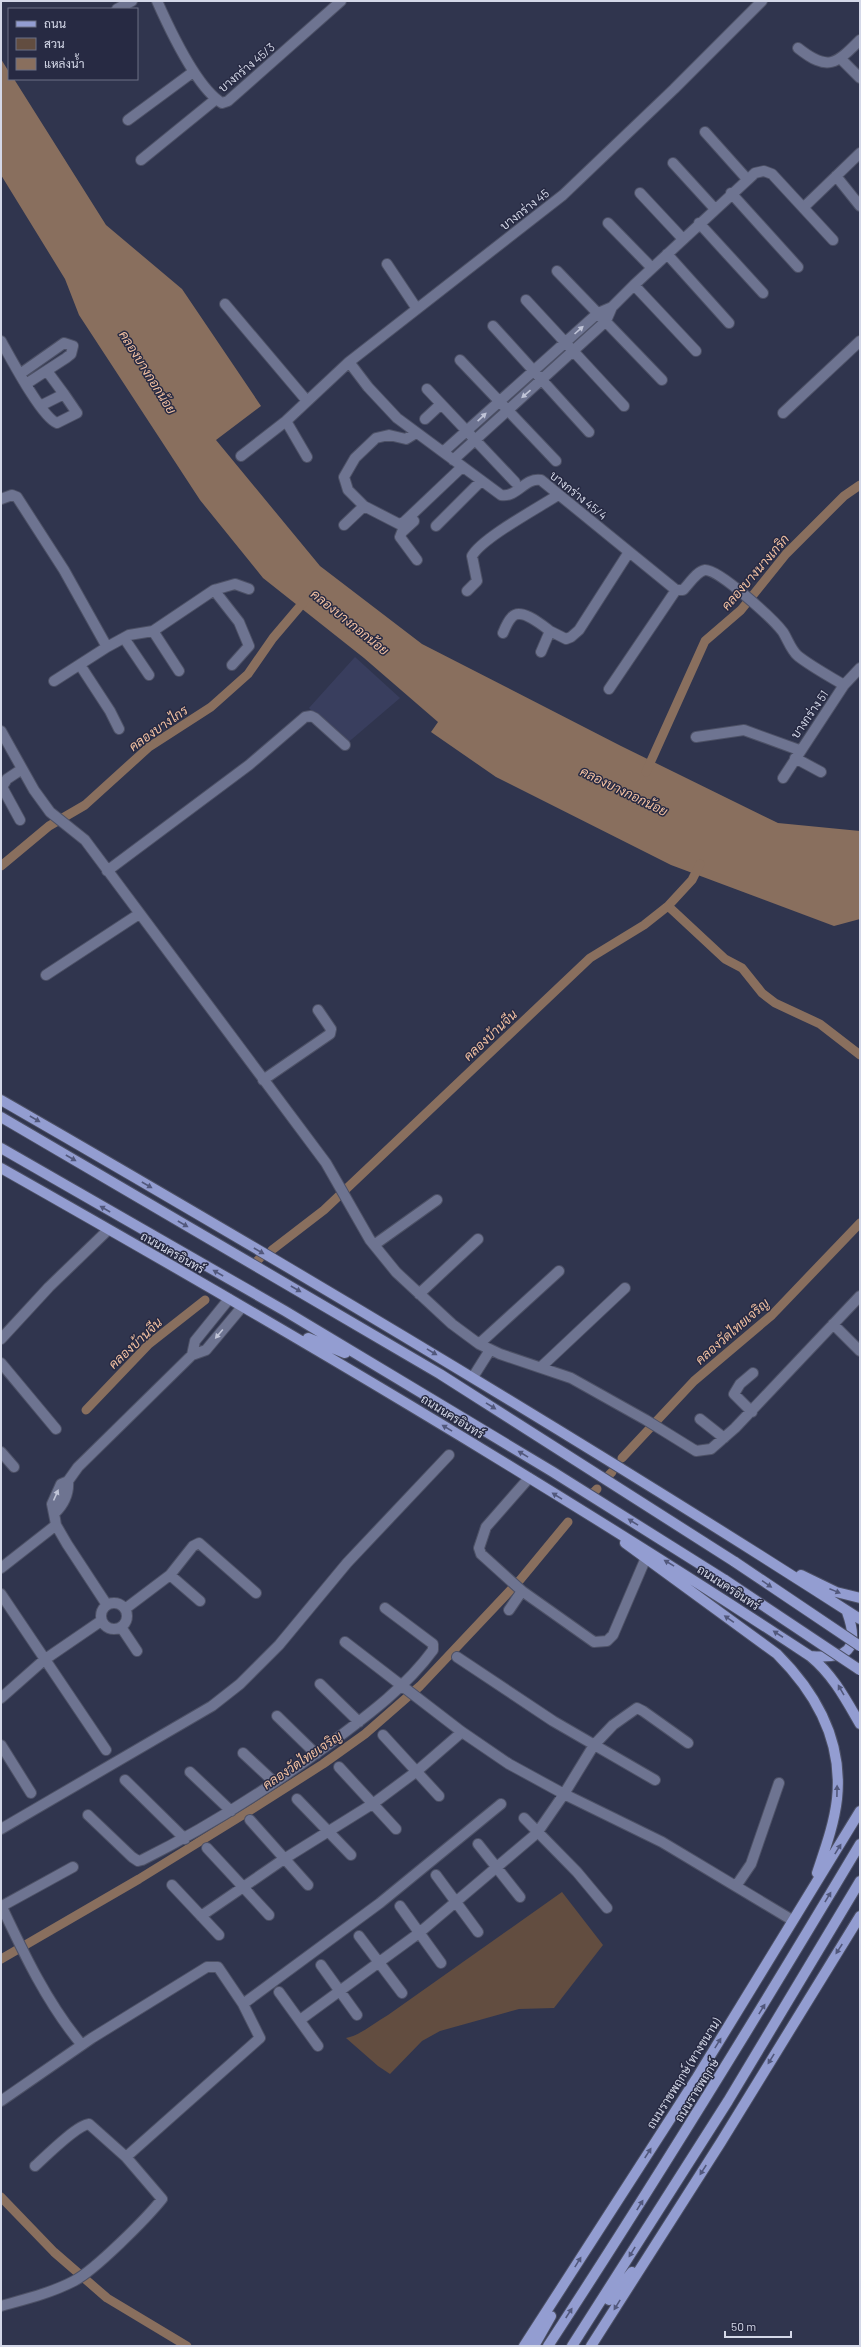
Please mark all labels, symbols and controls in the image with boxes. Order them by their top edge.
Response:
legend [8,8,138,80]
text: ถนน [44,16,67,30]
text: สวน [44,36,65,50]
street label: บางกร่าง 45/3 [215,39,277,95]
text: แหล่งน้ำ [44,53,84,70]
street label: บางกร่าง 45 [497,186,551,232]
one-way arrow [574,325,584,335]
water label: คลองบางกอกน้อย [116,327,180,417]
one-way arrow [521,389,532,398]
one-way arrow [477,412,487,421]
street label: บางกร่าง 45/4 [548,468,610,522]
water label: คลองบางนางเกริก [718,531,792,613]
water label: คลองบางกอกน้อย [308,586,393,659]
street label: บางกร่าง 51 [787,687,831,741]
water label: คลองบางไกร [125,701,191,754]
water label: คลองบางกอกน้อย [578,763,671,819]
water label: คลองบ้านจีน [459,1005,521,1064]
one-way arrow [29,1116,41,1123]
one-way arrow [65,1155,77,1162]
one-way arrow [141,1182,153,1189]
one-way arrow [99,1205,111,1212]
one-way arrow [177,1220,189,1227]
street label: ถนนนครอินทร์ [139,1228,208,1276]
one-way arrow [253,1247,265,1254]
one-way arrow [212,1270,224,1277]
one-way arrow [290,1286,302,1293]
water label: คลองวัดไทยเจริญ [692,1294,773,1368]
water label: คลองบ้านจีน [104,1313,166,1372]
one-way arrow [215,1329,224,1340]
one-way arrow [426,1348,438,1355]
street label: ถนนนครอินทร์ [419,1391,487,1441]
one-way arrow [486,1402,496,1410]
one-way arrow [441,1424,453,1431]
one-way arrow [517,1450,529,1457]
one-way arrow [53,1489,59,1501]
one-way arrow [552,1492,563,1500]
one-way arrow [628,1518,638,1526]
one-way arrow [663,1560,675,1567]
street label: ถนนนครอินทร์ [695,1562,763,1612]
one-way arrow [762,1580,772,1588]
one-way arrow [829,1588,841,1594]
one-way arrow [724,1615,734,1623]
one-way arrow [772,1630,783,1638]
one-way arrow [837,1684,844,1696]
water label: คลองวัดไทยเจริญ [259,1727,346,1793]
one-way arrow [834,1784,840,1797]
one-way arrow [834,1844,842,1854]
one-way arrow [825,1891,832,1903]
one-way arrow [835,1943,843,1954]
one-way arrow [758,2003,765,2014]
street label: ถนนราชพฤกษ์ (ทางขนาน) [643,2015,723,2131]
one-way arrow [714,2038,722,2048]
one-way arrow [767,2053,774,2065]
street label: ถนนราชพฤกษ์ [671,2056,721,2124]
one-way arrow [644,2148,652,2158]
one-way arrow [699,2165,707,2175]
one-way arrow [636,2199,644,2210]
one-way arrow [629,2246,636,2258]
one-way arrow [575,2257,582,2268]
one-way arrow [613,2300,620,2311]
one-way arrow [565,2308,573,2319]
scale bar [725,2313,791,2339]
text: 50 m [731,2319,756,2333]

